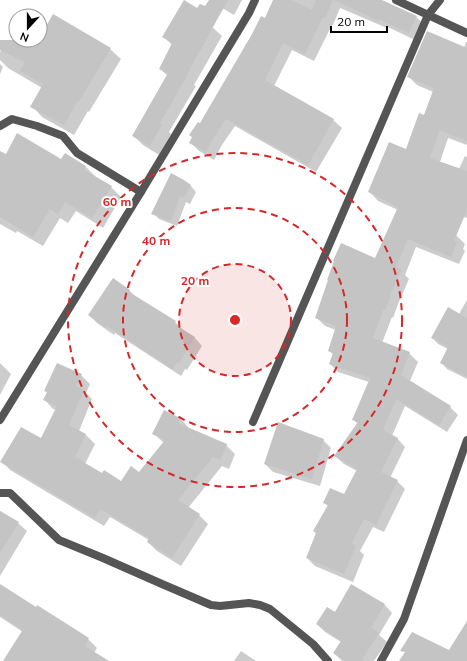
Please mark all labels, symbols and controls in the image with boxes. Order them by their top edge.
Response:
north arrow [8,8,48,48]
scale bar [331,8,387,34]
text: 20 m [337,14,365,29]
text: N [18,29,31,45]
text: 60 m [103,194,131,209]
text: 40 m [142,233,170,248]
text: 20 m [181,273,209,288]
centre of rings [228,313,242,327]

